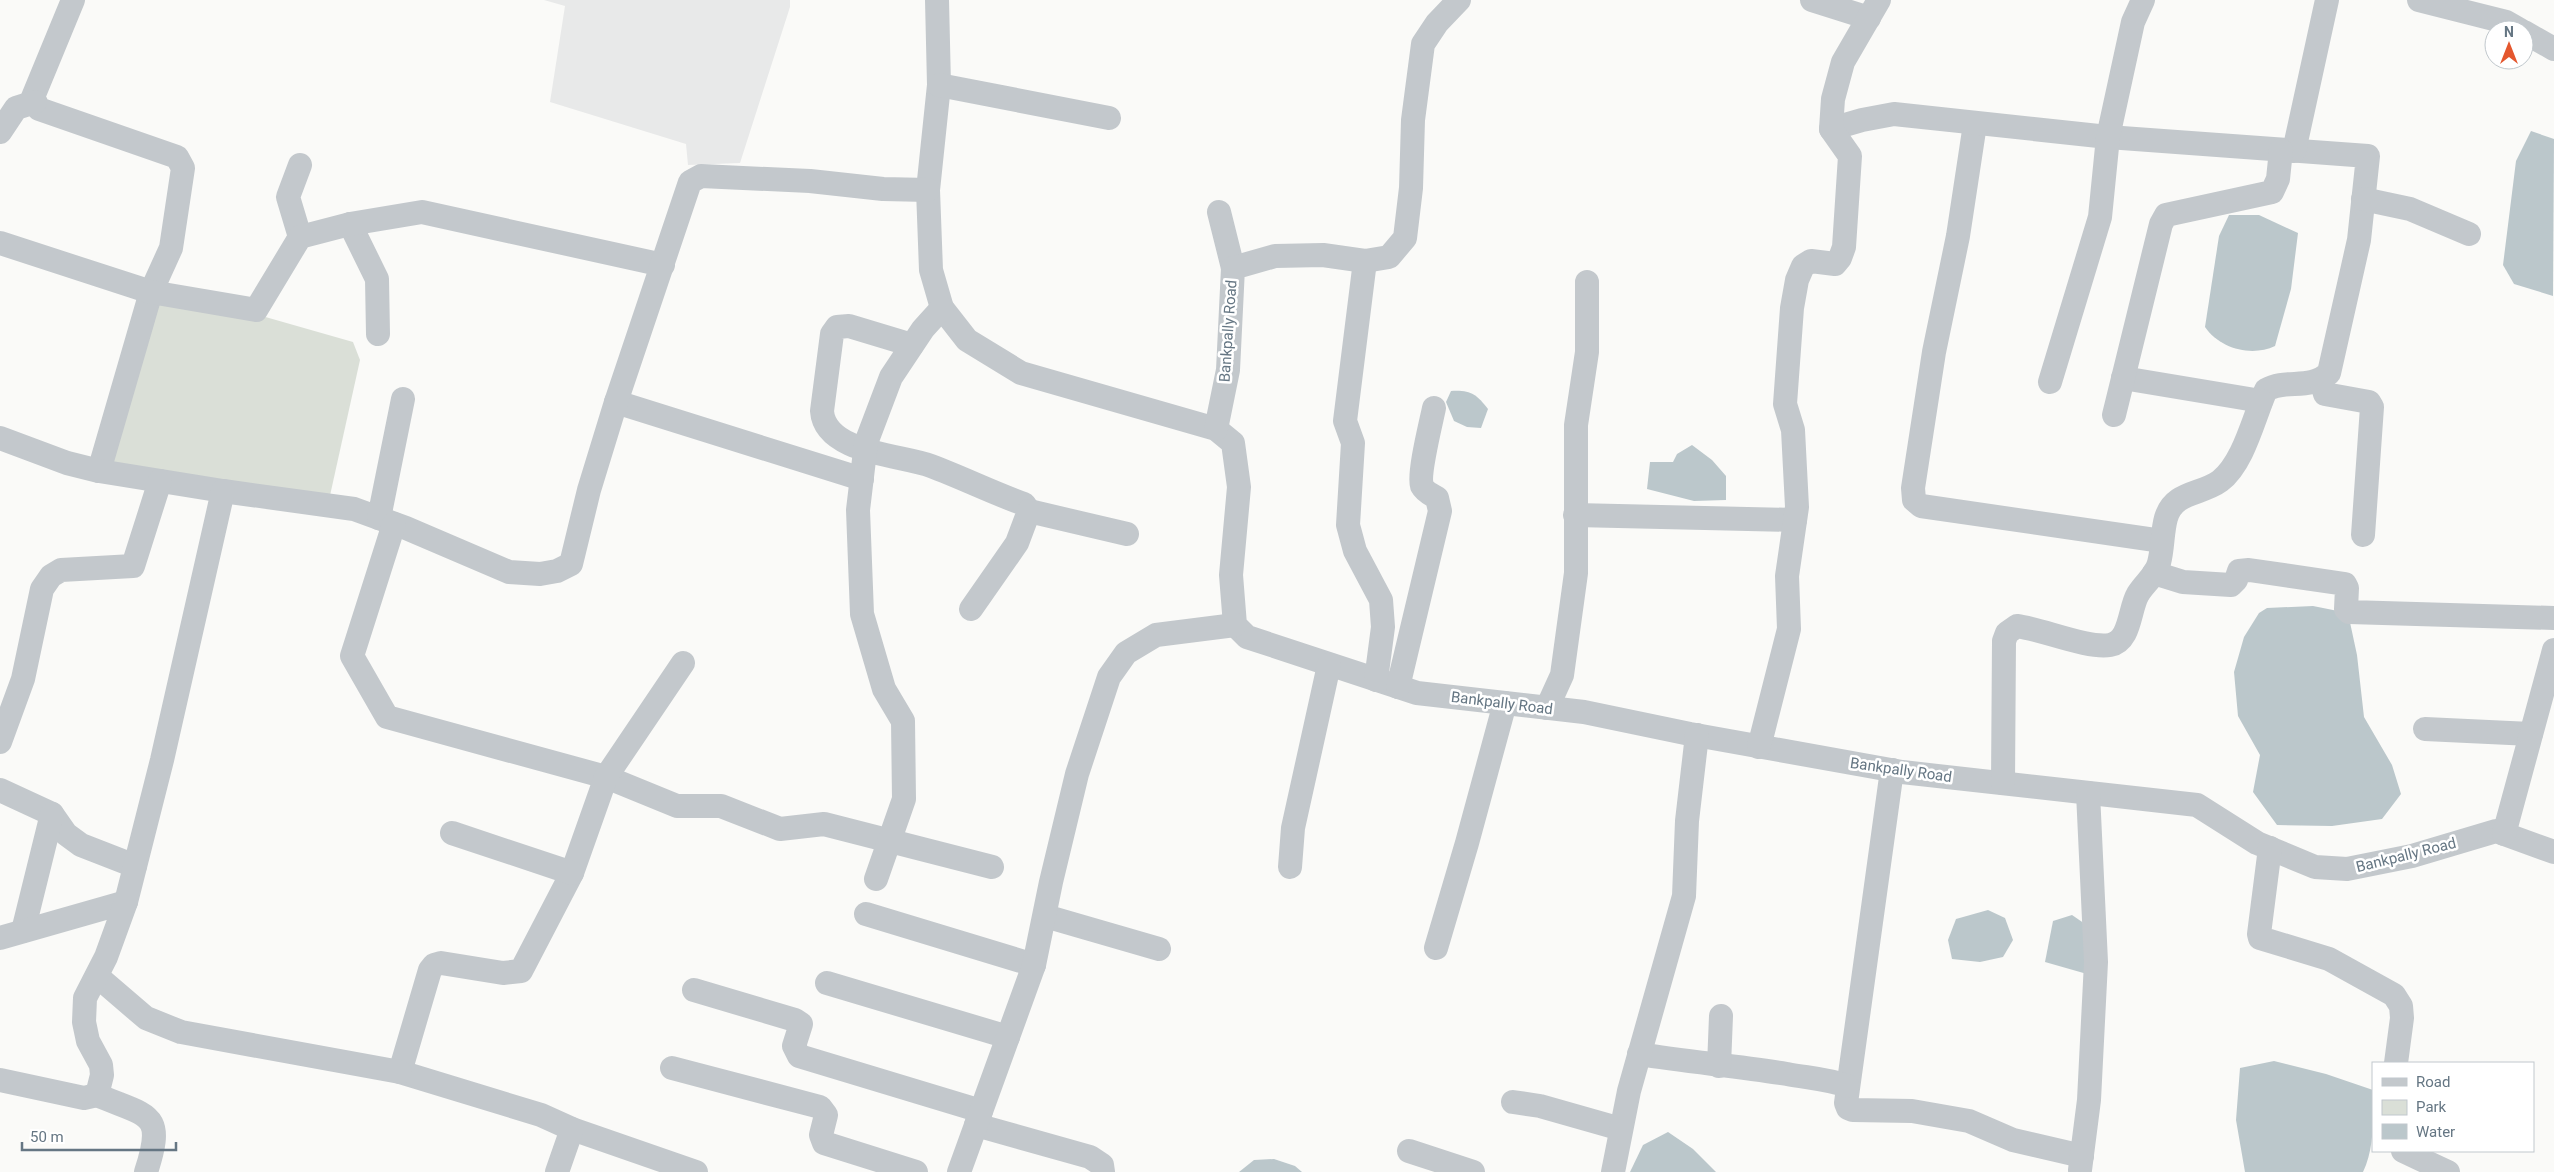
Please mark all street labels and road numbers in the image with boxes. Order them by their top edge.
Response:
street label: Bankpally Road [1215,279,1241,383]
street label: Bankpally Road [1450,688,1554,718]
street label: Bankpally Road [1849,754,1953,786]
street label: Bankpally Road [2354,834,2458,876]

